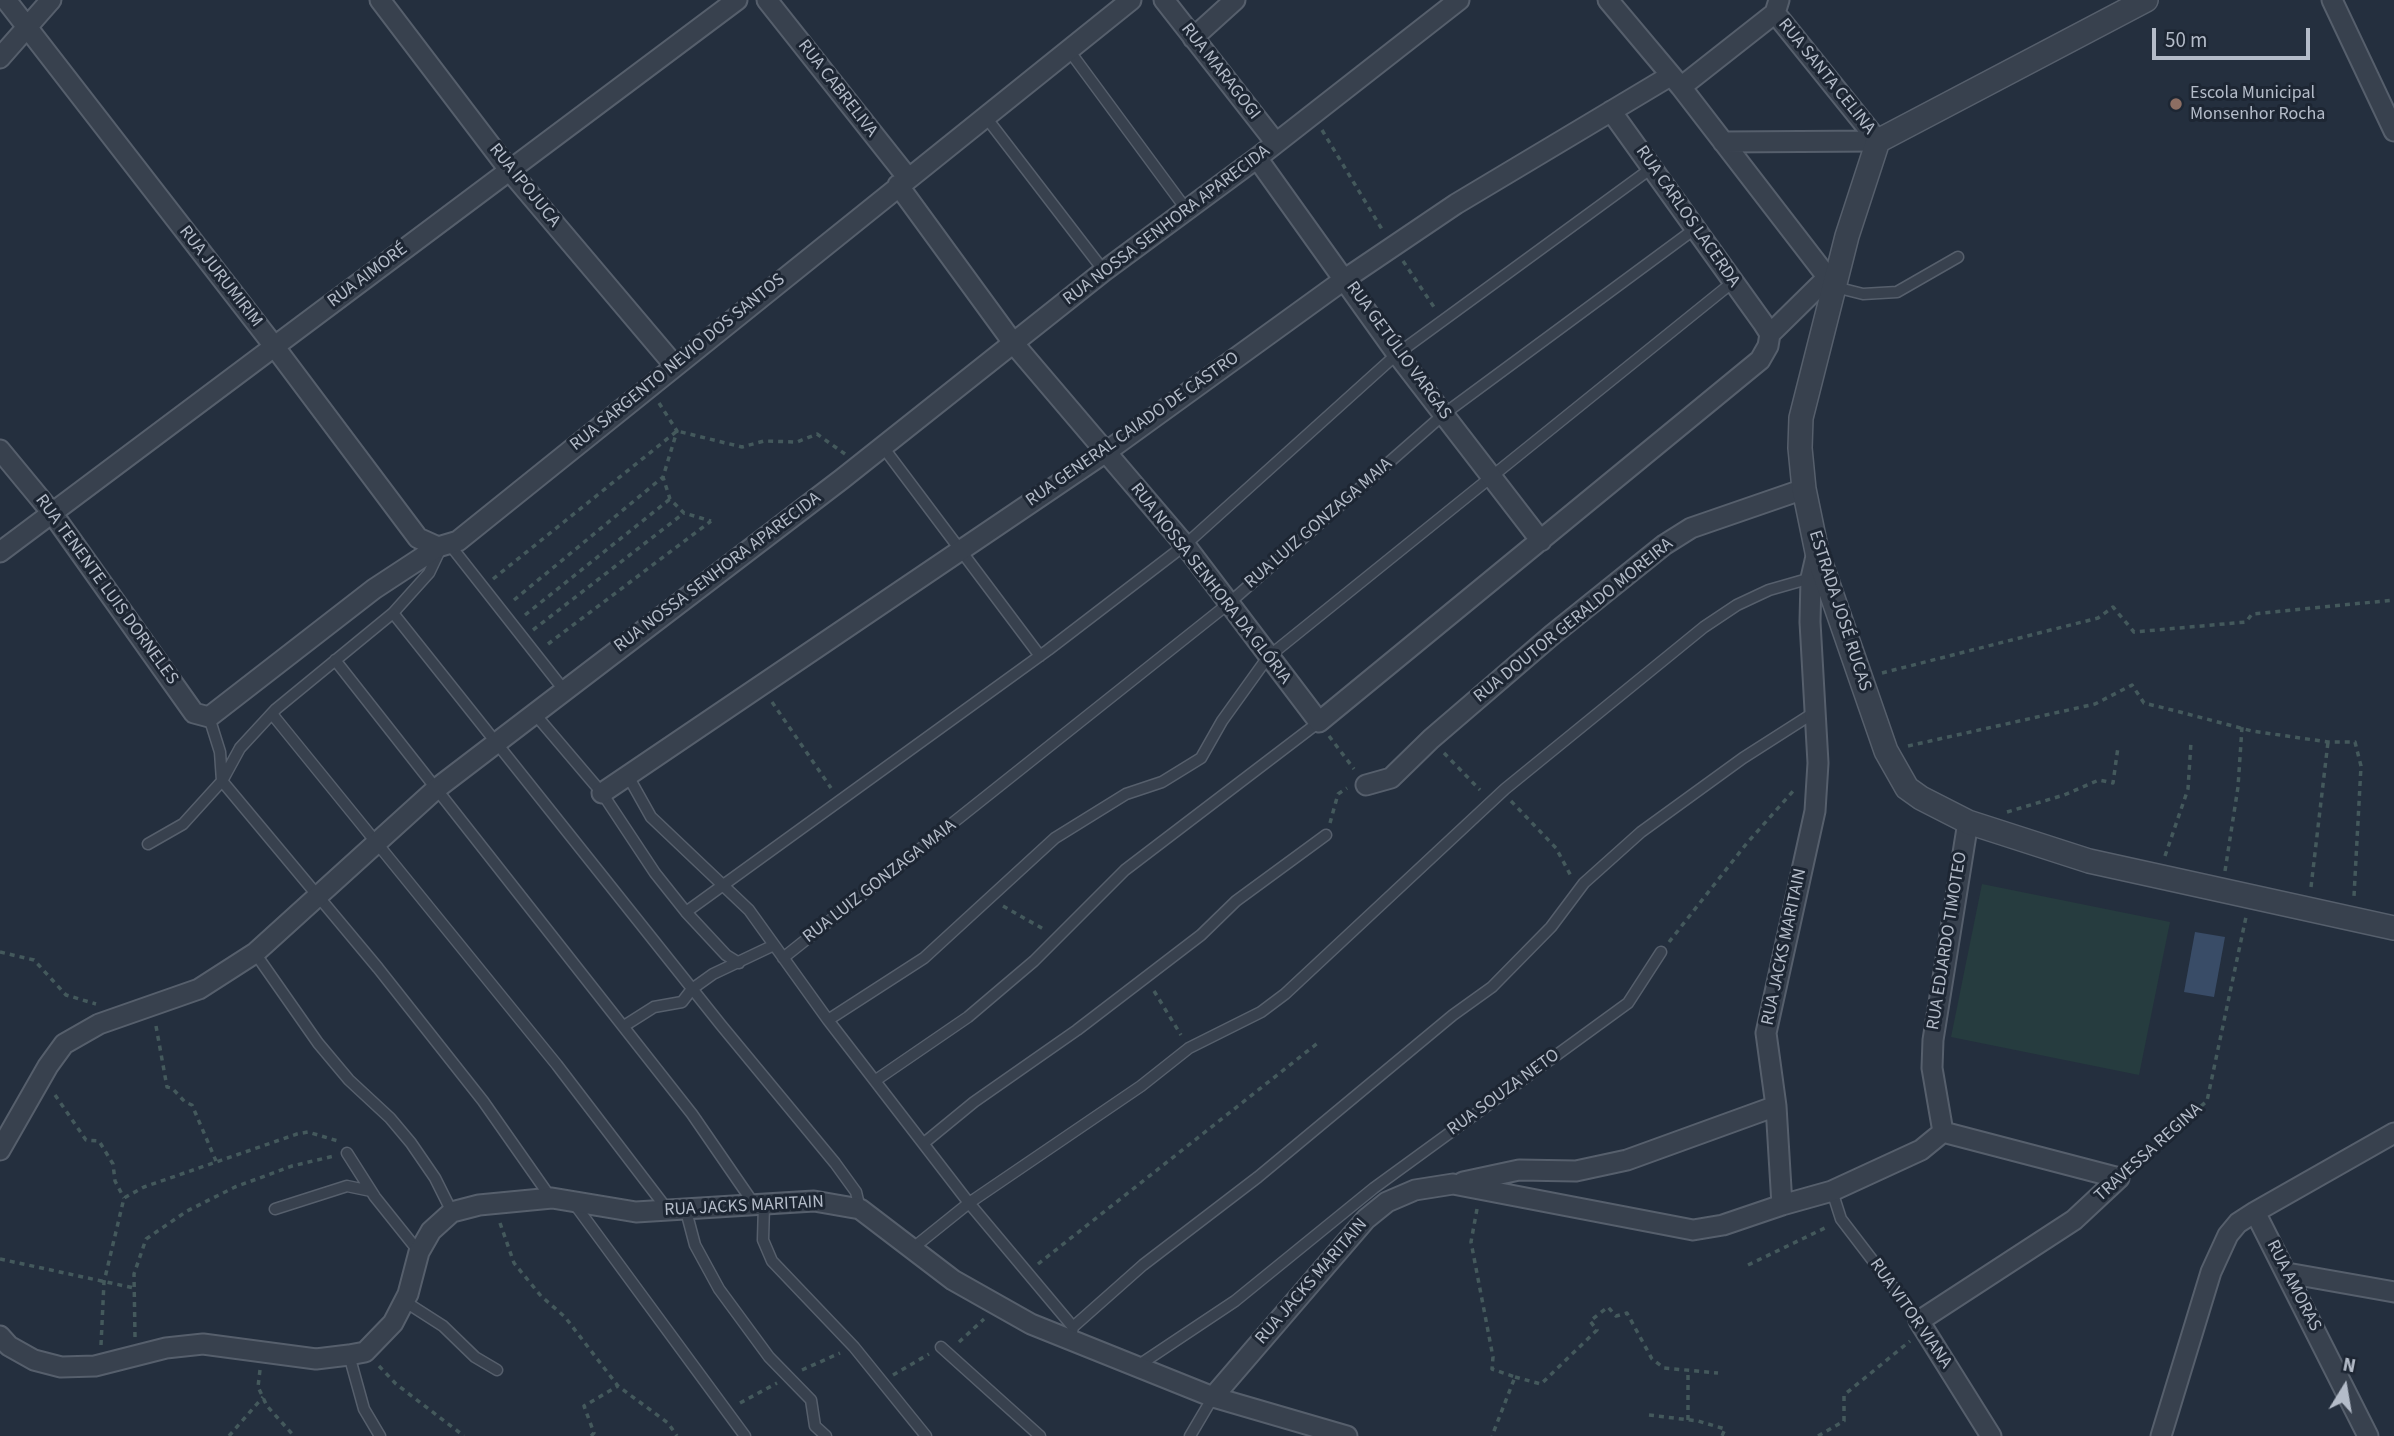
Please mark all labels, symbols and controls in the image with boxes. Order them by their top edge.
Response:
scale bar [2156,14,2314,58]
street label: RUA SANTA CELINA [1773,15,1879,139]
street label: RUA MARAGOGI [1176,19,1264,125]
text: 50 m [2165,25,2207,55]
street label: RUA CABRELIVA [792,36,882,142]
place label: Escola Municipal Monsenhor Rocha [2190,83,2325,126]
marker: Escola Municipal Monsenhor Rocha [2168,96,2184,112]
street label: RUA IPOJUCA [484,140,564,232]
street label: RUA NOSSA SENHORA APARECIDA [1059,141,1275,311]
street label: RUA CARLOS LACERDA [1630,142,1744,292]
street label: RUA JURUMIRIM [174,222,266,332]
street label: RUA AIMORÉ [324,239,412,313]
street label: RUA SARGENTO NEVIO DOS SANTOS [566,270,790,456]
street label: RUA GETÚLIO VARGAS [1341,278,1455,424]
street label: RUA GENERAL CAIADO DE CASTRO [1022,348,1244,512]
street label: RUA LUIZ GONZAGA MAIA [1241,454,1397,594]
street label: RUA NOSSA SENHORA DA GLÓRIA [1125,479,1295,689]
street label: RUA NOSSA SENHORA APARECIDA [610,488,826,658]
street label: RUA TENENTE LUIS DORNELES [30,491,182,689]
street label: ESTRADA JOSÉ RUCAS [1803,528,1875,694]
street label: RUA DOUTOR GERALDO MOREIRA [1470,534,1678,708]
street label: RUA LUIZ GONZAGA MAIA [799,815,961,949]
street label: RUA EDJARDO TIMOTEO [1923,850,1973,1032]
street label: RUA JACKS MARITAIN [1758,867,1812,1027]
street label: RUA SOUZA NETO [1444,1045,1564,1141]
street label: TRAVESSA REGINA [2091,1099,2207,1207]
street label: RUA JACKS MARITAIN [664,1192,824,1222]
street label: RUA JACKS MARITAIN [1251,1215,1373,1349]
street label: RUA AMORAS [2261,1237,2325,1335]
street label: RUA VITOR VIANA [1864,1255,1956,1373]
text: N [2340,1351,2358,1380]
north arrow [2310,1352,2380,1422]

